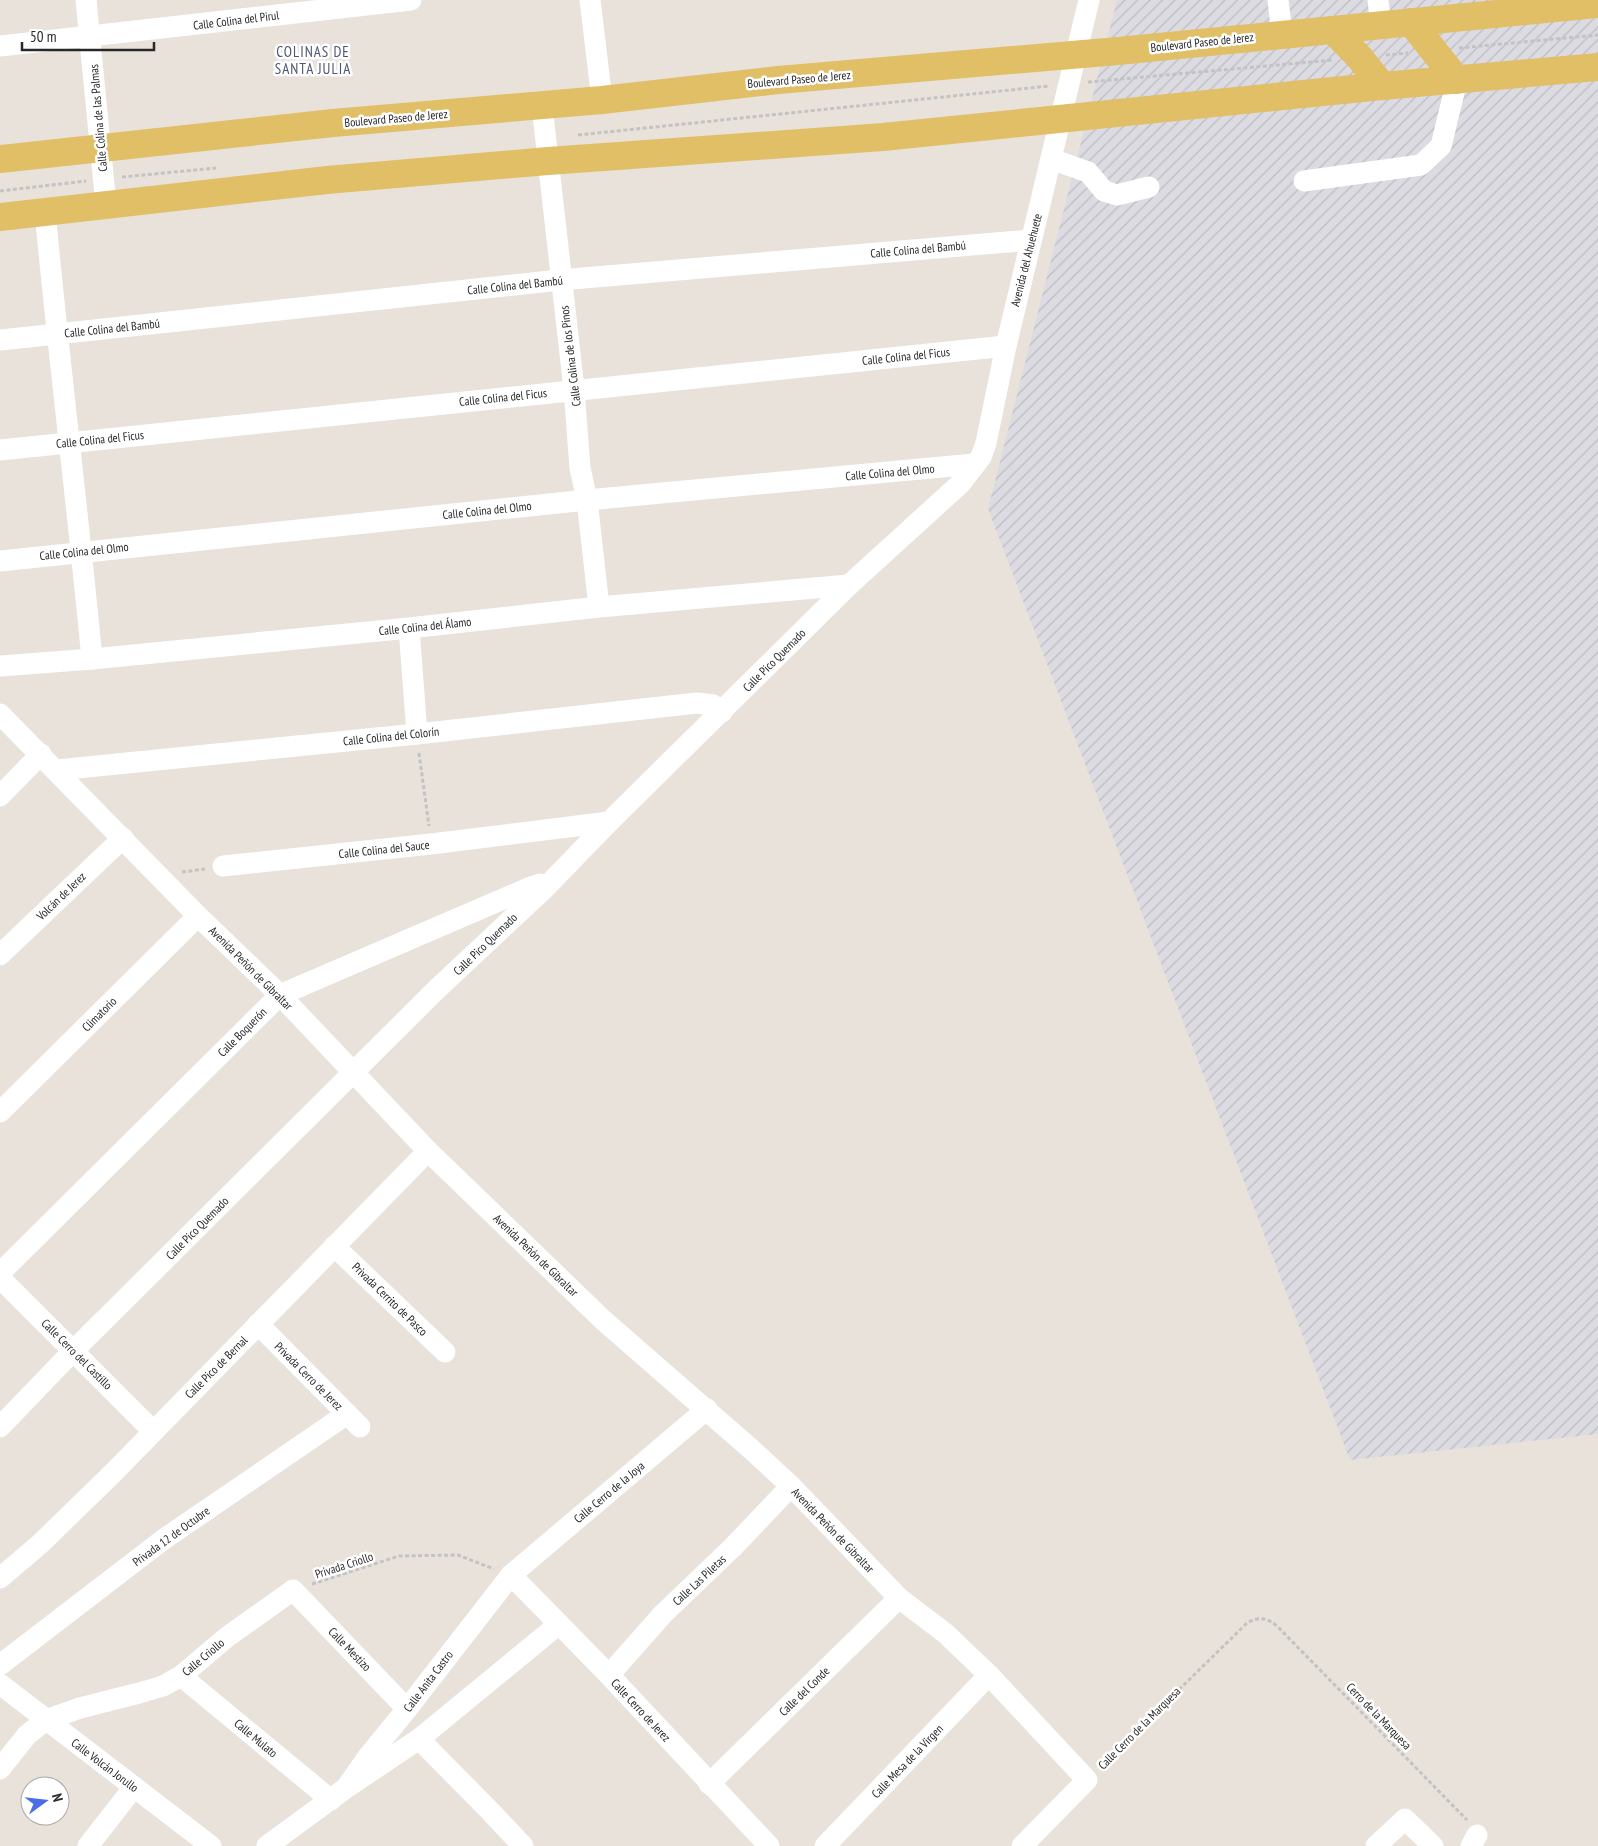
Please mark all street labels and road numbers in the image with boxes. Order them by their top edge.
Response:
street label: Calle Colina del Pirul [192,7,280,33]
street label: Boulevard Paseo de Jerez [1150,29,1254,55]
street label: Calle Colina de las Palmas [86,64,110,172]
street label: Boulevard Paseo de Jerez [747,67,851,91]
street label: Boulevard Paseo de Jerez [344,106,448,130]
street label: Avenida del Ahuehuete [1007,212,1045,308]
street label: Calle Colina del Bambú [870,237,966,261]
street label: Calle Colina del Bambú [467,273,563,297]
street label: Calle Colina de los Pinos [556,305,584,407]
street label: Calle Colina del Bambú [64,316,160,340]
street label: Calle Colina del Ficus [861,344,951,368]
street label: Calle Colina del Ficus [458,385,548,409]
street label: Calle Colina del Ficus [55,427,145,451]
street label: Calle Colina del Olmo [845,461,935,483]
street label: Calle Colina del Olmo [442,498,532,522]
street label: Calle Colina del Olmo [39,539,129,563]
street label: Calle Colina del Álamo [378,614,472,638]
street label: Calle Pico Quemado [739,625,809,695]
street label: Calle Colina del Colorín [342,723,440,749]
street label: Calle Colina del Sauce [338,837,430,861]
street label: Volcán de Jerez [32,869,89,924]
street label: Calle Pico Quemado [450,910,520,978]
street label: Avenida Peñón de Gibraltar [206,923,297,1014]
street label: Climatorio [78,993,120,1035]
street label: Calle Boquerón [214,1004,270,1060]
street label: Calle Pico Quemado [162,1193,232,1263]
street label: Avenida Peñón de Gibraltar [490,1211,582,1300]
street label: Privada Cerrito de Pasco [349,1259,431,1339]
street label: Calle Cerro del Castillo [38,1315,116,1393]
street label: Calle Pico de Bernal [182,1332,251,1401]
street label: Privada Cerro de Jerez [272,1339,346,1413]
street label: Calle Cerro de la Joya [571,1458,648,1526]
street label: Avenida Peñón de Gibraltar [789,1484,878,1576]
street label: Privada 12 de Octubre [129,1503,213,1569]
street label: Privada Criollo [313,1549,375,1581]
street label: Calle Las Piletas [669,1552,729,1608]
street label: Calle Mestizo [325,1624,375,1674]
street label: Calle Criollo [179,1635,227,1679]
street label: Calle Anita Castro [400,1647,456,1715]
street label: Calle del Conde [776,1663,832,1719]
street label: Calle Cerro de Jerez [608,1675,674,1745]
street label: Cerro de la Marquesa [1343,1679,1415,1753]
street label: Calle Cerro de la Marquesa [1095,1684,1183,1772]
street label: Calle Mulato [231,1716,281,1760]
street label: Calle Mesa de la Virgen [868,1721,946,1801]
street label: Calle Volcán Jorullo [68,1735,142,1795]

